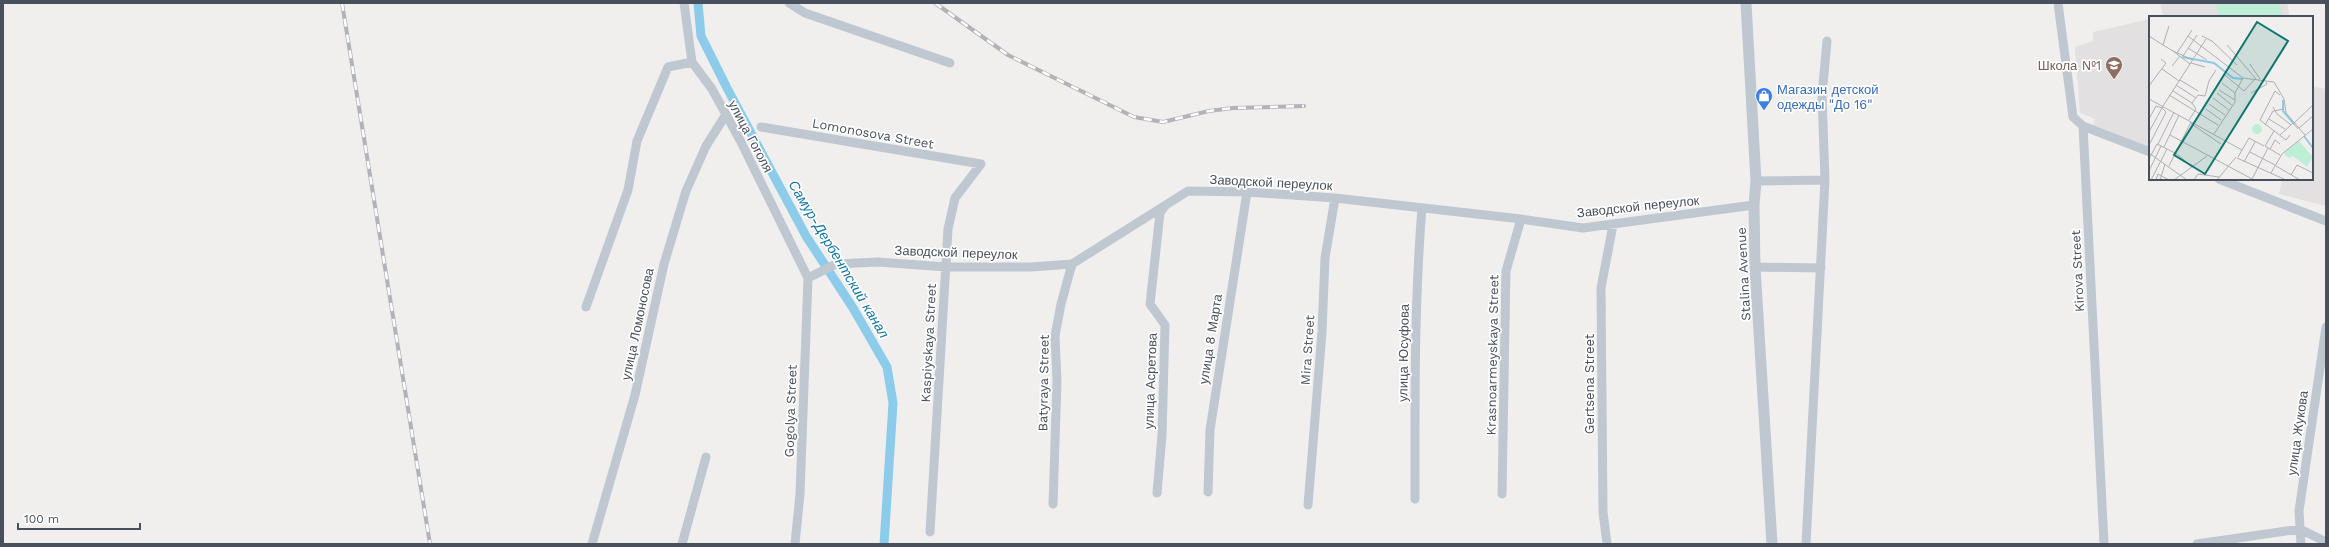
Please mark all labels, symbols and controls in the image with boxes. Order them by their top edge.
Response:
inset map [2149,16,2313,180]
school or university icon: Школа №1 [2104,55,2124,80]
place label: Школа №1 [2038,58,2101,73]
place label: Магазин детской одежды "До 16" [1777,82,1879,112]
shop icon: Магазин детской одежды "До 16" [1754,86,1774,111]
street label: улица Гоголя [725,98,776,175]
street label: Lomonosova Street [811,115,935,152]
street label: Заводской переулок [1209,172,1333,193]
water label: Самур-Дербентский канал [785,177,893,341]
street label: Заводской переулок [1576,193,1700,220]
street label: Stalina Avenue [1734,227,1753,321]
street label: Kirova Street [2068,229,2087,312]
street label: Заводской переулок [894,243,1018,262]
street label: улица Ломоносова [618,266,657,382]
street label: Krasnoarmeyskaya Street [1484,274,1501,435]
street label: Kaspiyskaya Street [918,283,939,403]
street label: улица 8 Марта [1196,292,1225,385]
street label: улица Юсуфова [1395,303,1412,402]
street label: Mira Street [1298,314,1317,386]
street label: улица Асретова [1141,332,1160,429]
street label: Gertsena Street [1582,333,1597,434]
street label: Batyraya Street [1035,334,1052,432]
street label: Gogolya Street [781,364,800,458]
street label: улица Жукова [2284,389,2311,476]
scale bar [18,505,140,531]
text: 100 m [24,512,59,526]

